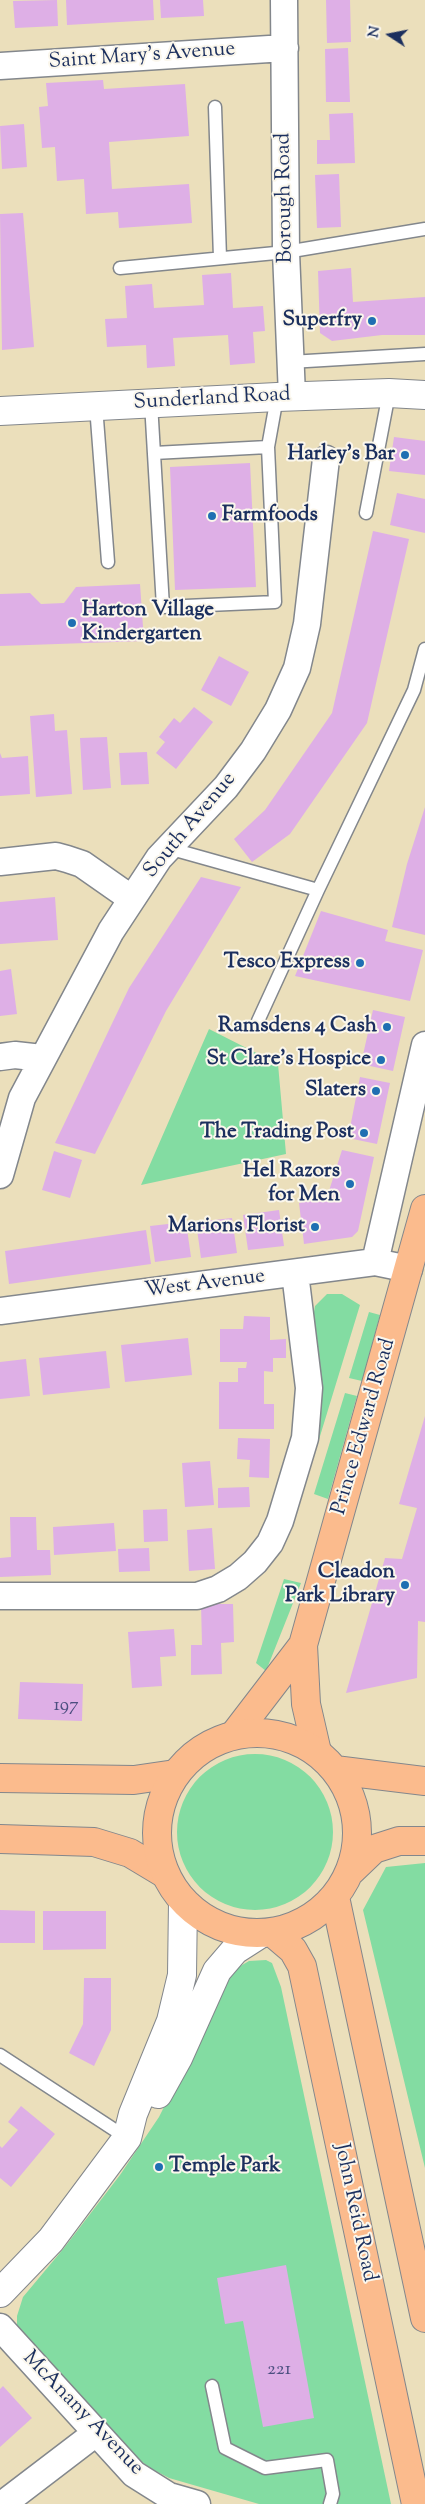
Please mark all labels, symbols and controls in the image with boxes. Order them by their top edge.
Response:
north arrow [365,10,415,60]
text: N [364,25,386,40]
street label: Saint Mary's Avenue [48,38,236,76]
street label: Borough Road [272,133,300,263]
place label: Superfry [282,308,362,334]
marker: Superfry [366,315,378,327]
street label: Sunderland Road [133,383,291,417]
place label: Harley’s Bar [288,442,395,468]
marker: Harley’s Bar [399,449,411,461]
place label: Farmfoods [222,503,318,529]
marker: Farmfoods [206,510,218,522]
place label: Harton Village Kindergarten [82,598,214,648]
marker: Harton Village Kindergarten [66,617,78,629]
street label: South Avenue [139,768,243,884]
place label: Tesco Express [224,950,350,976]
marker: Tesco Express [354,957,366,969]
place label: Ramsdens 4 Cash [218,1014,377,1040]
marker: Ramsdens 4 Cash [381,1021,393,1033]
place label: St Clare's Hospice [207,1047,371,1073]
marker: St Clare's Hospice [375,1054,387,1066]
place label: Slaters [305,1078,366,1104]
marker: Slaters [370,1085,382,1097]
place label: The Trading Post [200,1120,354,1146]
marker: The Trading Post [358,1127,370,1139]
place label: Hel Razors for Men [243,1159,340,1209]
marker: Hel Razors for Men [344,1178,356,1190]
place label: Marions Florist [168,1214,305,1240]
marker: Marions Florist [309,1221,321,1233]
street label: West Avenue [143,1265,267,1305]
street label: Prince Edward Road [328,1336,402,1518]
place label: Cleadon Park Library [285,1560,395,1610]
marker: Cleadon Park Library [399,1579,411,1591]
house number: 197 [53,1696,79,1718]
street label: John Reid Road [327,2142,381,2284]
place label: Temple Park [169,2154,280,2180]
marker: Temple Park [153,2161,165,2173]
street label: McAnany Avenue [16,2346,148,2482]
house number: 221 [267,2360,291,2382]

